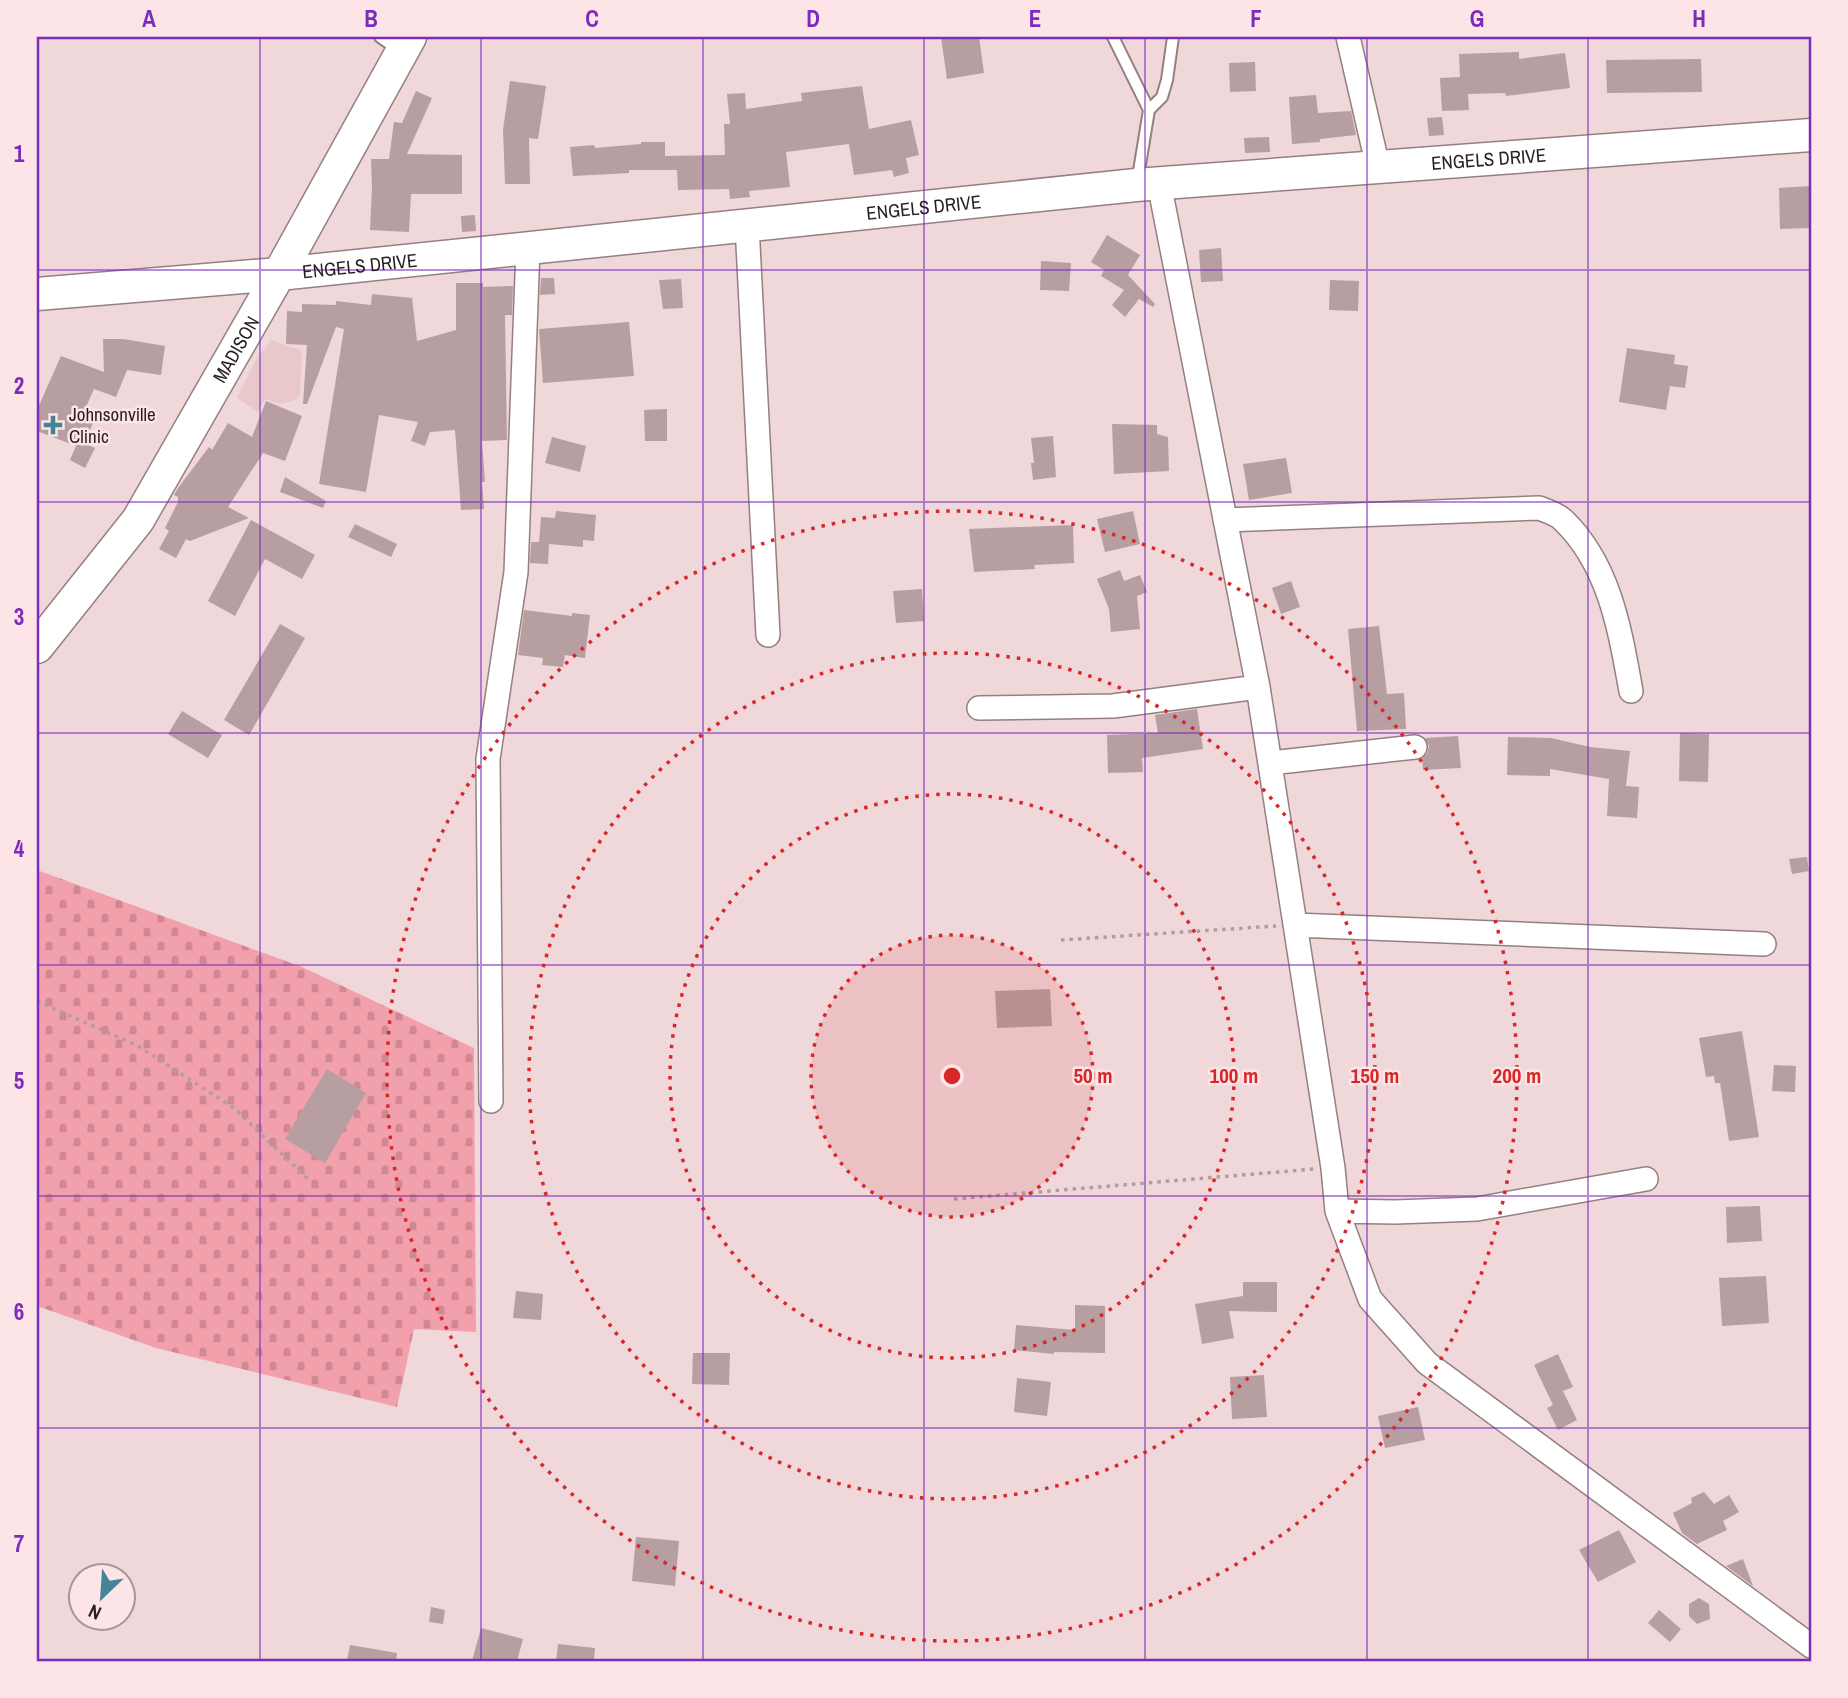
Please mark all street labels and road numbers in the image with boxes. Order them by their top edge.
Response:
street label: ENGELS DRIVE [1430,142,1547,176]
street label: ENGELS DRIVE [865,188,982,226]
street label: ENGELS DRIVE [301,247,418,284]
street label: MADISON [206,311,265,387]

